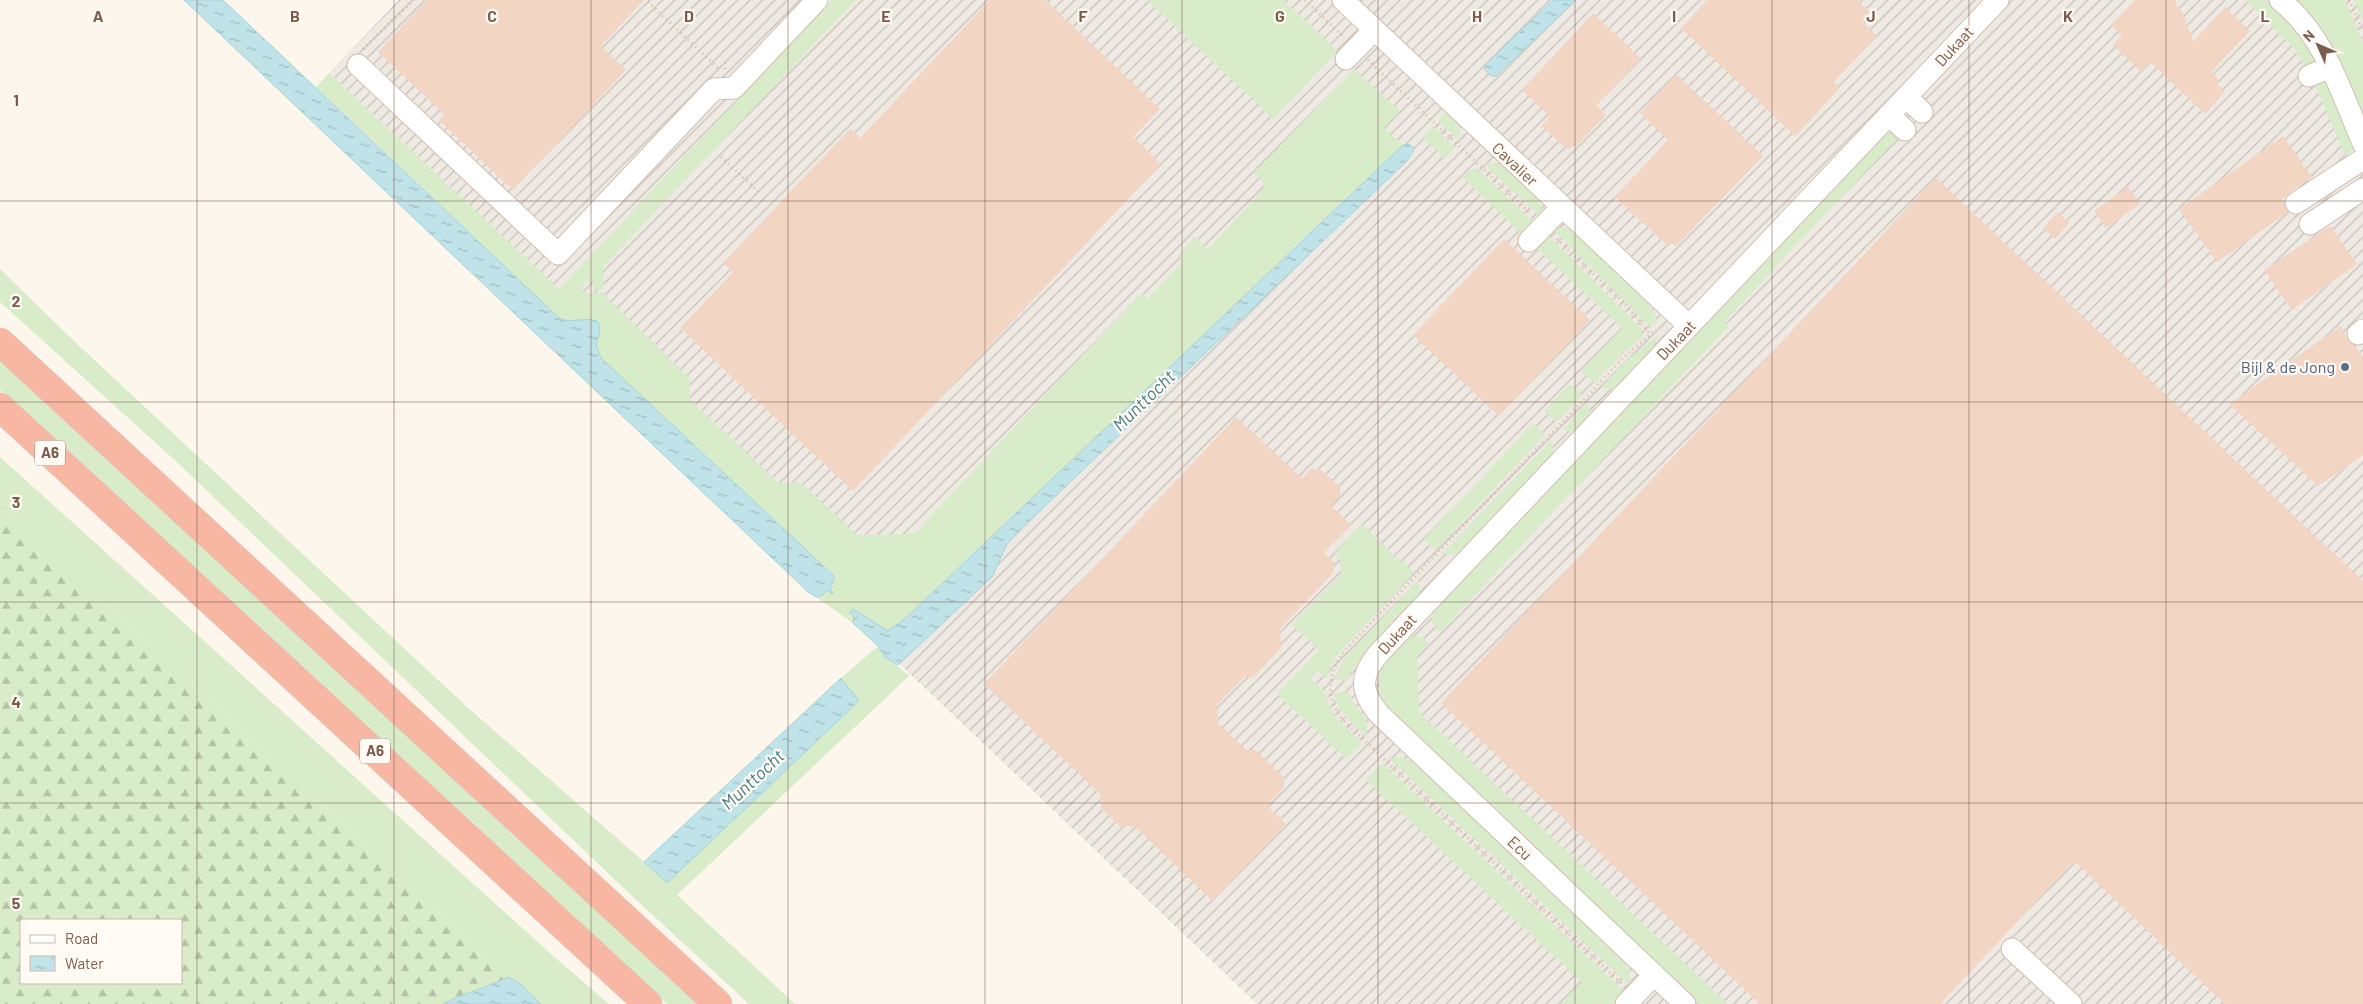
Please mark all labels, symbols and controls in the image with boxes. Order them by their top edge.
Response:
text: A [93,6,104,25]
text: B [290,6,300,25]
text: C [487,6,497,25]
text: D [684,6,694,25]
text: E [881,6,891,25]
text: F [1079,6,1088,25]
text: G [1275,6,1285,25]
text: H [1472,6,1482,25]
text: I [1672,6,1676,25]
text: J [1866,6,1876,25]
text: K [2063,6,2073,25]
text: L [2260,6,2270,25]
north arrow [2293,20,2343,70]
street label: Dukaat [1930,22,1977,70]
text: N [2299,26,2318,45]
text: 1 [13,90,19,109]
street label: Cavalier [1489,138,1542,190]
text: 2 [12,291,21,310]
street label: Dukaat [1652,316,1699,364]
place label: Bijl & de Jong [2241,357,2335,376]
marker: Bijl & de Jong [2339,361,2351,373]
water label: Munttocht [1108,365,1179,435]
road number: A6 [35,440,65,466]
text: 3 [12,492,20,511]
street label: Dukaat [1373,610,1420,658]
text: 4 [11,692,21,711]
road number: A6 [360,738,390,764]
water label: Munttocht [716,744,789,814]
street label: Ecu [1504,832,1537,864]
text: 5 [12,893,21,912]
legend [20,919,182,984]
text: Road [65,929,98,947]
text: Water [65,954,104,972]

